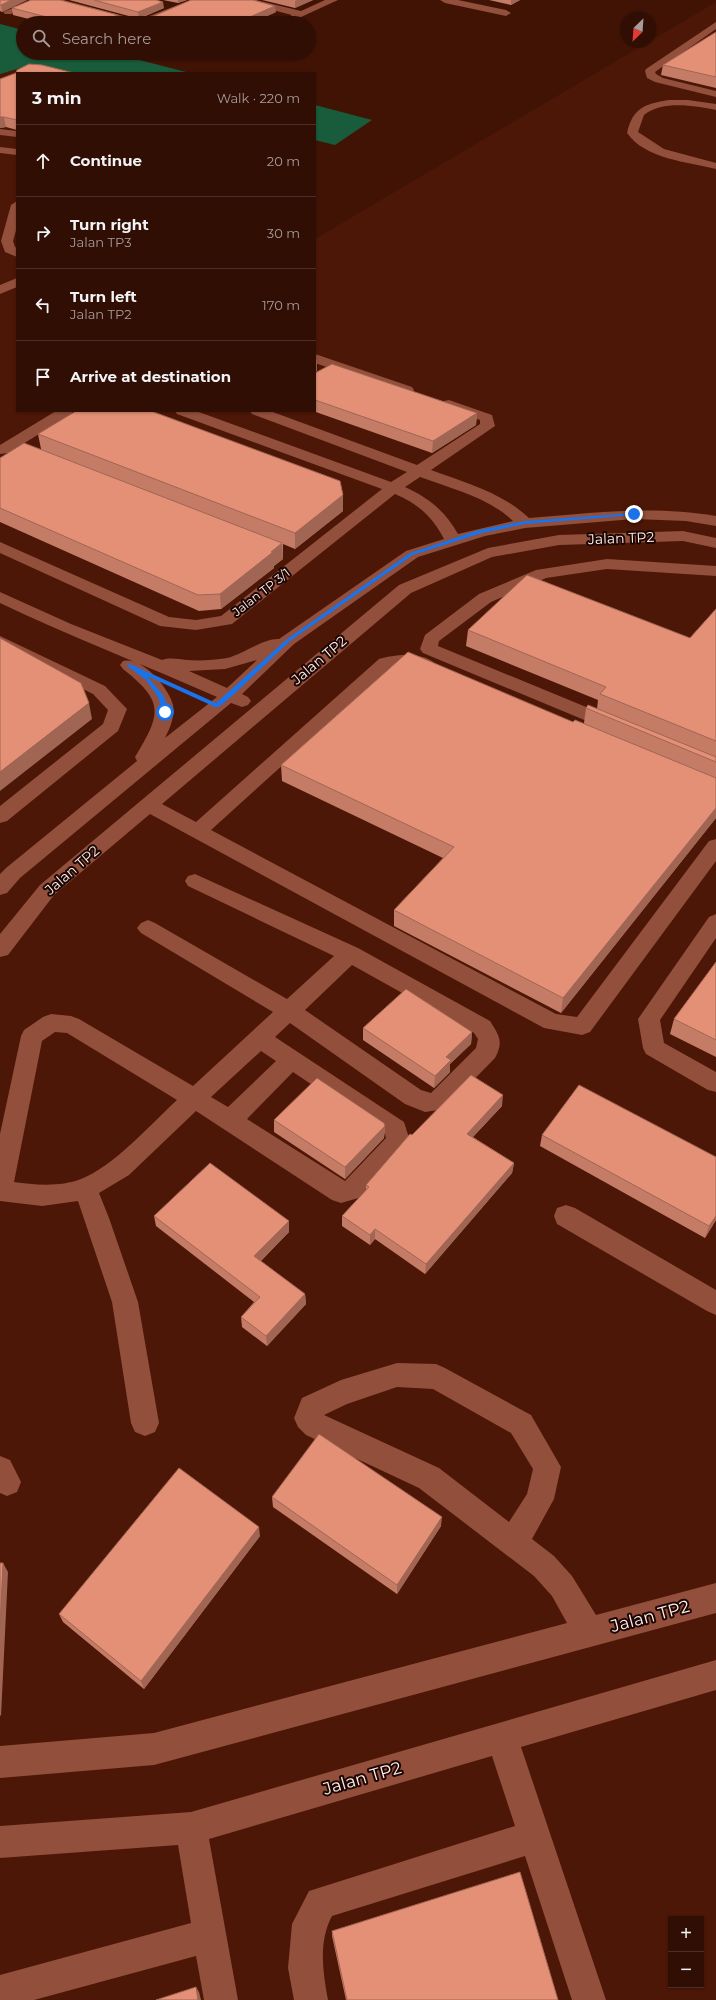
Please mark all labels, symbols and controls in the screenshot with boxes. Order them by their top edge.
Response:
north arrow [620,12,656,48]
search box [16,16,316,60]
icon: search [30,27,52,49]
text: Search here [62,29,151,48]
text: 3 min [32,88,82,108]
text: Walk · 220 m [217,90,300,106]
icon: ahead [32,150,54,172]
text: Continue [70,151,142,170]
text: 20 m [267,153,300,169]
text: Turn right [70,215,149,234]
icon: right [32,222,54,244]
text: 30 m [267,225,300,241]
text: Jalan TP3 [70,234,131,250]
text: Turn left [70,287,137,306]
icon: left [32,294,54,316]
text: 170 m [262,297,300,313]
text: Jalan TP2 [70,306,132,322]
icon: arrive [32,366,54,388]
text: Arrive at destination [70,367,231,386]
route end [625,505,643,523]
street label: Jalan TP2 [587,528,655,548]
street label: Jalan TP 3/1 [228,565,293,620]
street label: Jalan TP2 [287,632,350,689]
route start [156,703,174,721]
street label: Jalan TP2 [40,841,103,899]
street label: Jalan TP2 [607,1596,692,1636]
street label: Jalan TP2 [320,1757,404,1799]
map controls [668,1916,704,1988]
button: + [668,1916,704,1952]
button: − [668,1952,704,1988]

